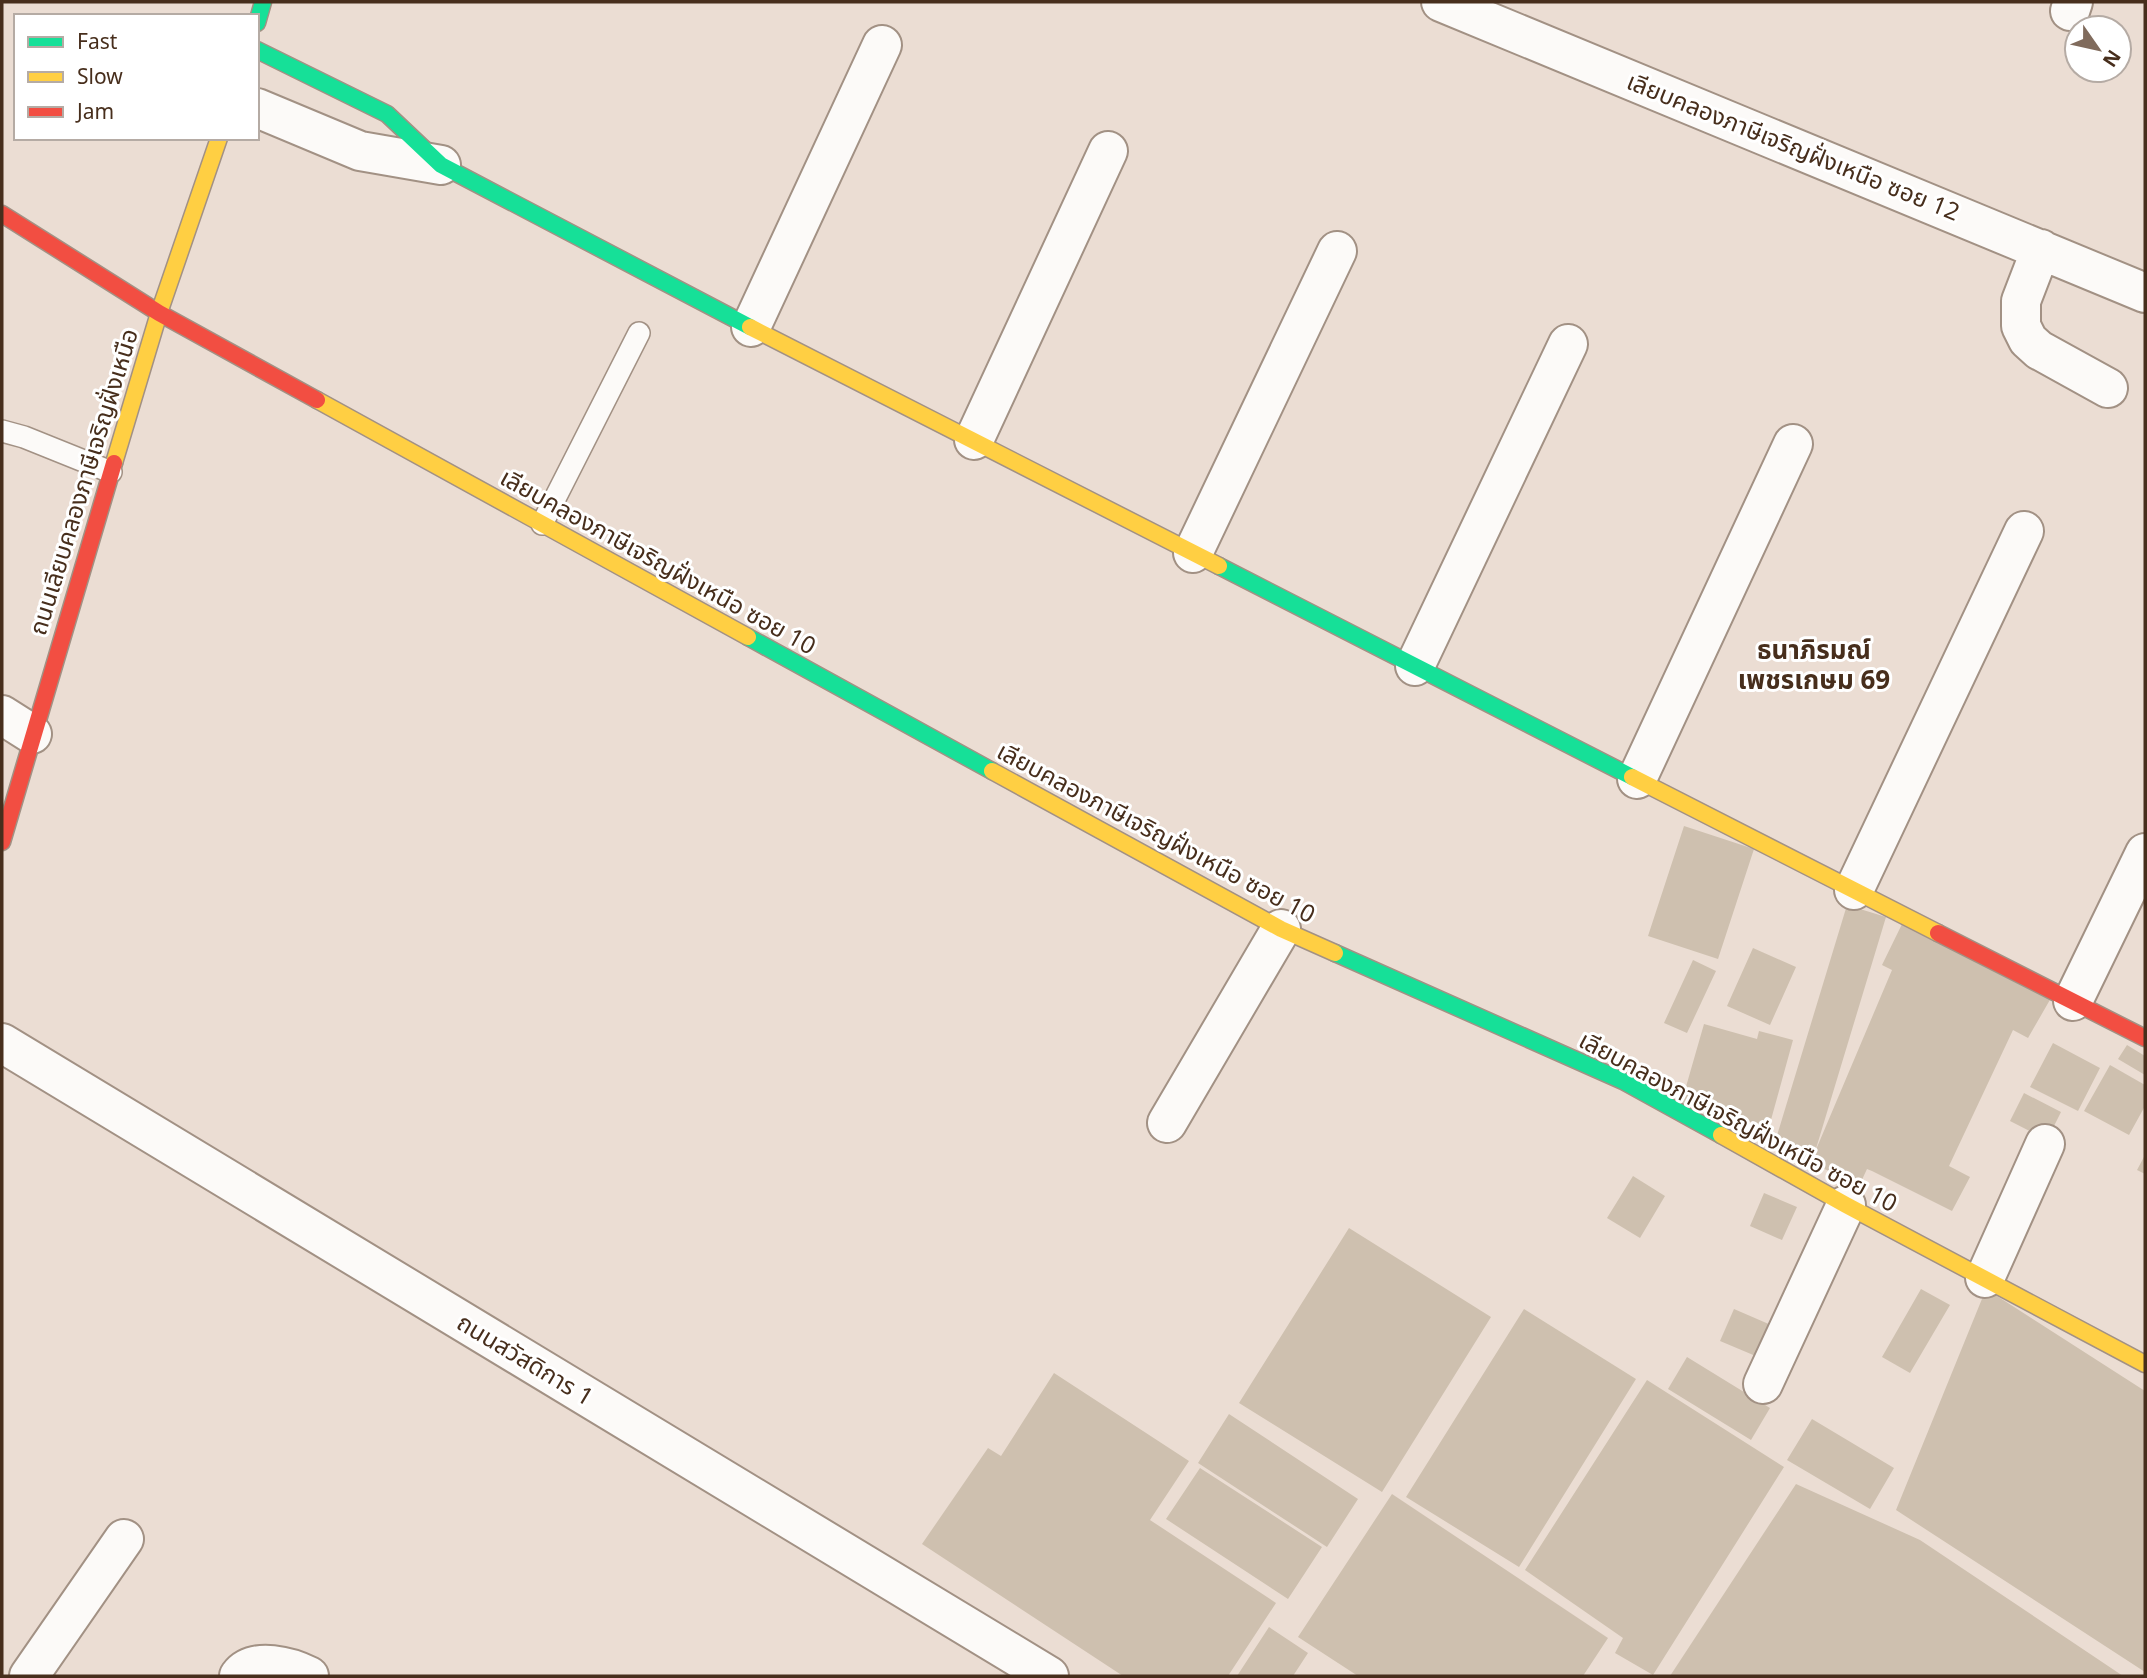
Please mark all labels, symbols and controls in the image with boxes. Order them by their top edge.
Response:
legend [14,14,259,140]
north arrow [2063,14,2133,84]
text: Fast [77,27,118,58]
text: N [2095,43,2127,72]
text: Slow [77,62,123,93]
street label: เลียบคลองภาษีเจริญฝั่งเหนือ ซอย 12 [1621,65,1964,231]
text: Jam [75,97,114,128]
street label: ถนนเลียบคลองภาษีเจริญฝั่งเหนือ [21,325,149,640]
street label: เลียบคลองภาษีเจริญฝั่งเหนือ ซอย 10 [493,461,822,665]
district label: ธนาภิรมณ์ เพชรเกษม 69 [1738,631,1890,701]
street label: เลียบคลองภาษีเจริญฝั่งเหนือ ซอย 10 [990,734,1321,933]
street label: เลียบคลองภาษีเจริญฝั่งเหนือ ซอย 10 [1572,1023,1903,1222]
street label: ถนนสวัสดิการ 1 [449,1306,600,1416]

